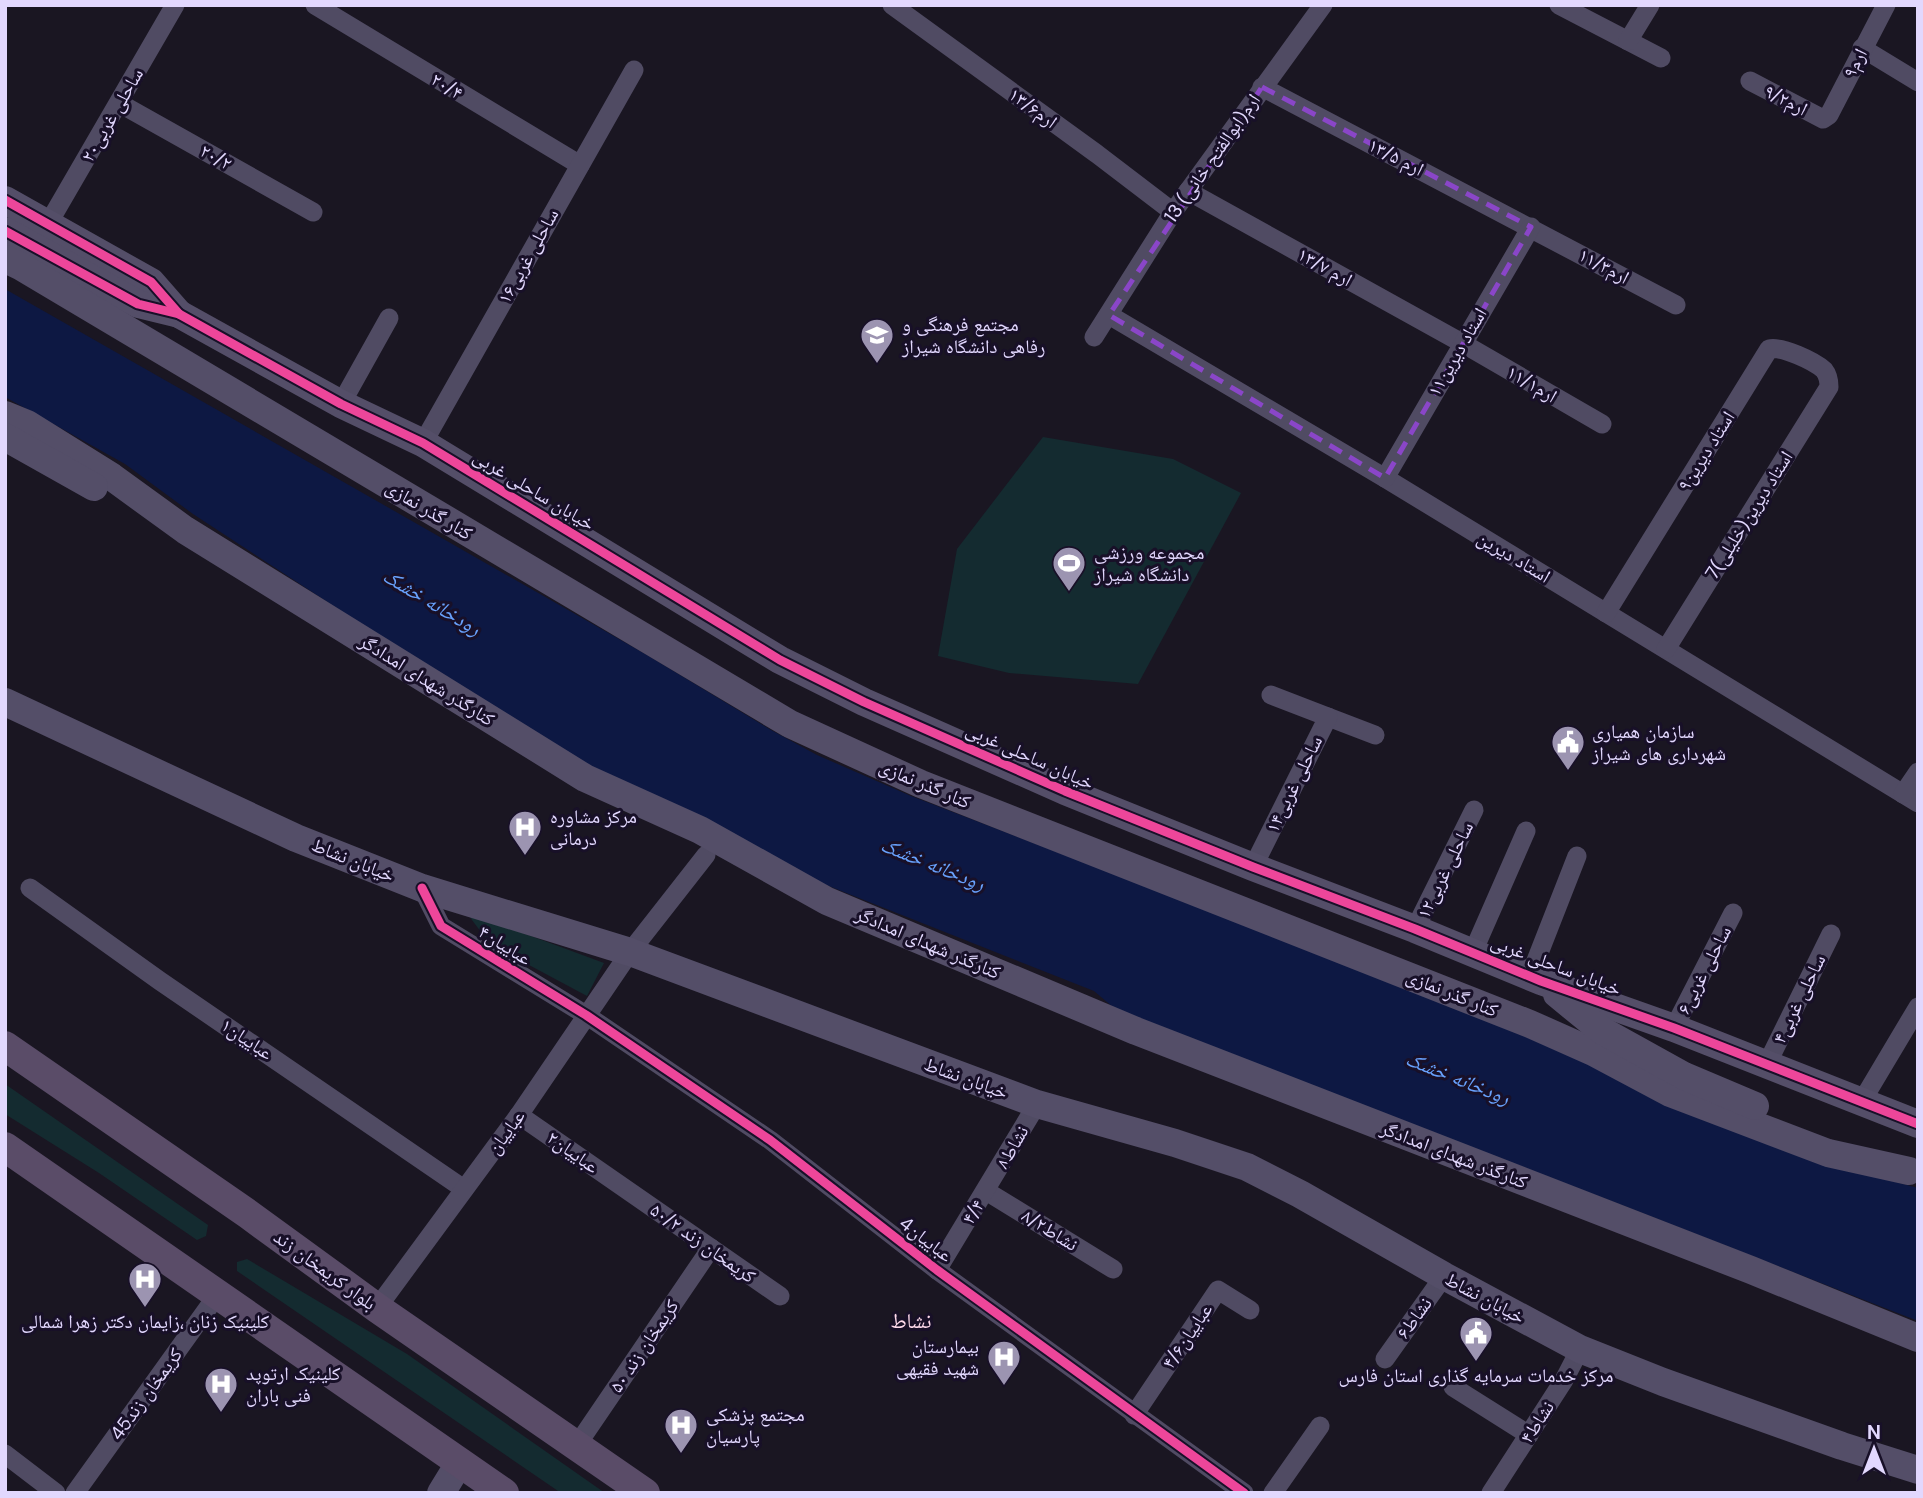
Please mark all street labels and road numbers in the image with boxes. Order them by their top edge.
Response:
street label: ارم۹ [1837,44,1874,82]
street label: ساحلی غربی۲۰ [75,63,149,167]
street label: ۲۰/۴ [426,67,468,105]
street label: ۹/۲ارم [1760,78,1812,122]
street label: ۱۳/۶ارم [1003,82,1062,135]
street label: 13 ارم(ابوالفتح خانی) [1158,89,1267,228]
street label: ۱۳/۵ ارم [1363,132,1428,182]
street label: ۲۰/۲ [195,138,237,176]
street label: ساحلی غربی۱۶ [492,204,564,308]
street label: ۱۳/۷ ارم [1293,242,1357,293]
street label: ۱۱/۳ارم [1574,242,1634,291]
street label: استاد دیرین۱۱ [1422,303,1492,401]
street label: ۱۱/۱ارم [1502,360,1562,409]
street label: استاد دیرین۹ [1672,406,1740,496]
street label: خیابان ساحلی غربی [469,444,599,536]
street label: 7استاد دیرین(خلیلی) [1699,446,1799,584]
street label: کنار گذر نمازی [381,474,477,546]
street label: استاد دیرین [1473,525,1555,589]
street label: کنارگذر شهدای امدادگر [354,628,499,732]
street label: خیابان ساحلی غربی [962,717,1098,795]
street label: ساحلی غربی۱۴ [1260,731,1328,837]
street label: کنار گذر نمازی [876,754,975,814]
street label: ساحلی غربی۱۲ [1411,817,1479,923]
street label: خیابان نشاط [308,832,398,888]
street label: کنارگذر شهدای امدادگر [851,901,1004,985]
street label: عباییان۴ [474,919,536,971]
street label: ساحلی غربی۶ [1671,921,1737,1019]
street label: خیابان ساحلی غربی [1487,929,1625,1001]
street label: ساحلی غربی۴ [1767,950,1831,1048]
street label: کنار گذر نمازی [1402,963,1502,1023]
street label: عباییان۱ [216,1012,278,1066]
street label: خیابان نشاط [921,1051,1011,1105]
street label: عباییان [481,1104,531,1159]
street label: کنارگذر شهدای امدادگر [1376,1115,1531,1194]
street label: نشاط۸ [990,1121,1034,1173]
street label: عباییان۲ [542,1125,604,1179]
street label: ۴/۴ [956,1195,990,1229]
street label: کریمخان زند ۵۰/۲ [645,1197,761,1289]
street label: نشاط۸/۲ [1017,1203,1083,1257]
street label: عباییان4 [894,1210,958,1268]
street label: بلوار کریمخان زند [269,1224,381,1316]
street label: خیابان نشاط [1441,1266,1529,1330]
street label: نشاط۶ [1390,1292,1438,1344]
street label: کریمخان زند ۵۰ [604,1294,684,1397]
street label: عباییان۴/۶ [1156,1298,1218,1374]
street label: کریمخان زند45 [104,1343,188,1445]
street label: نشاط۴ [1514,1396,1560,1448]

